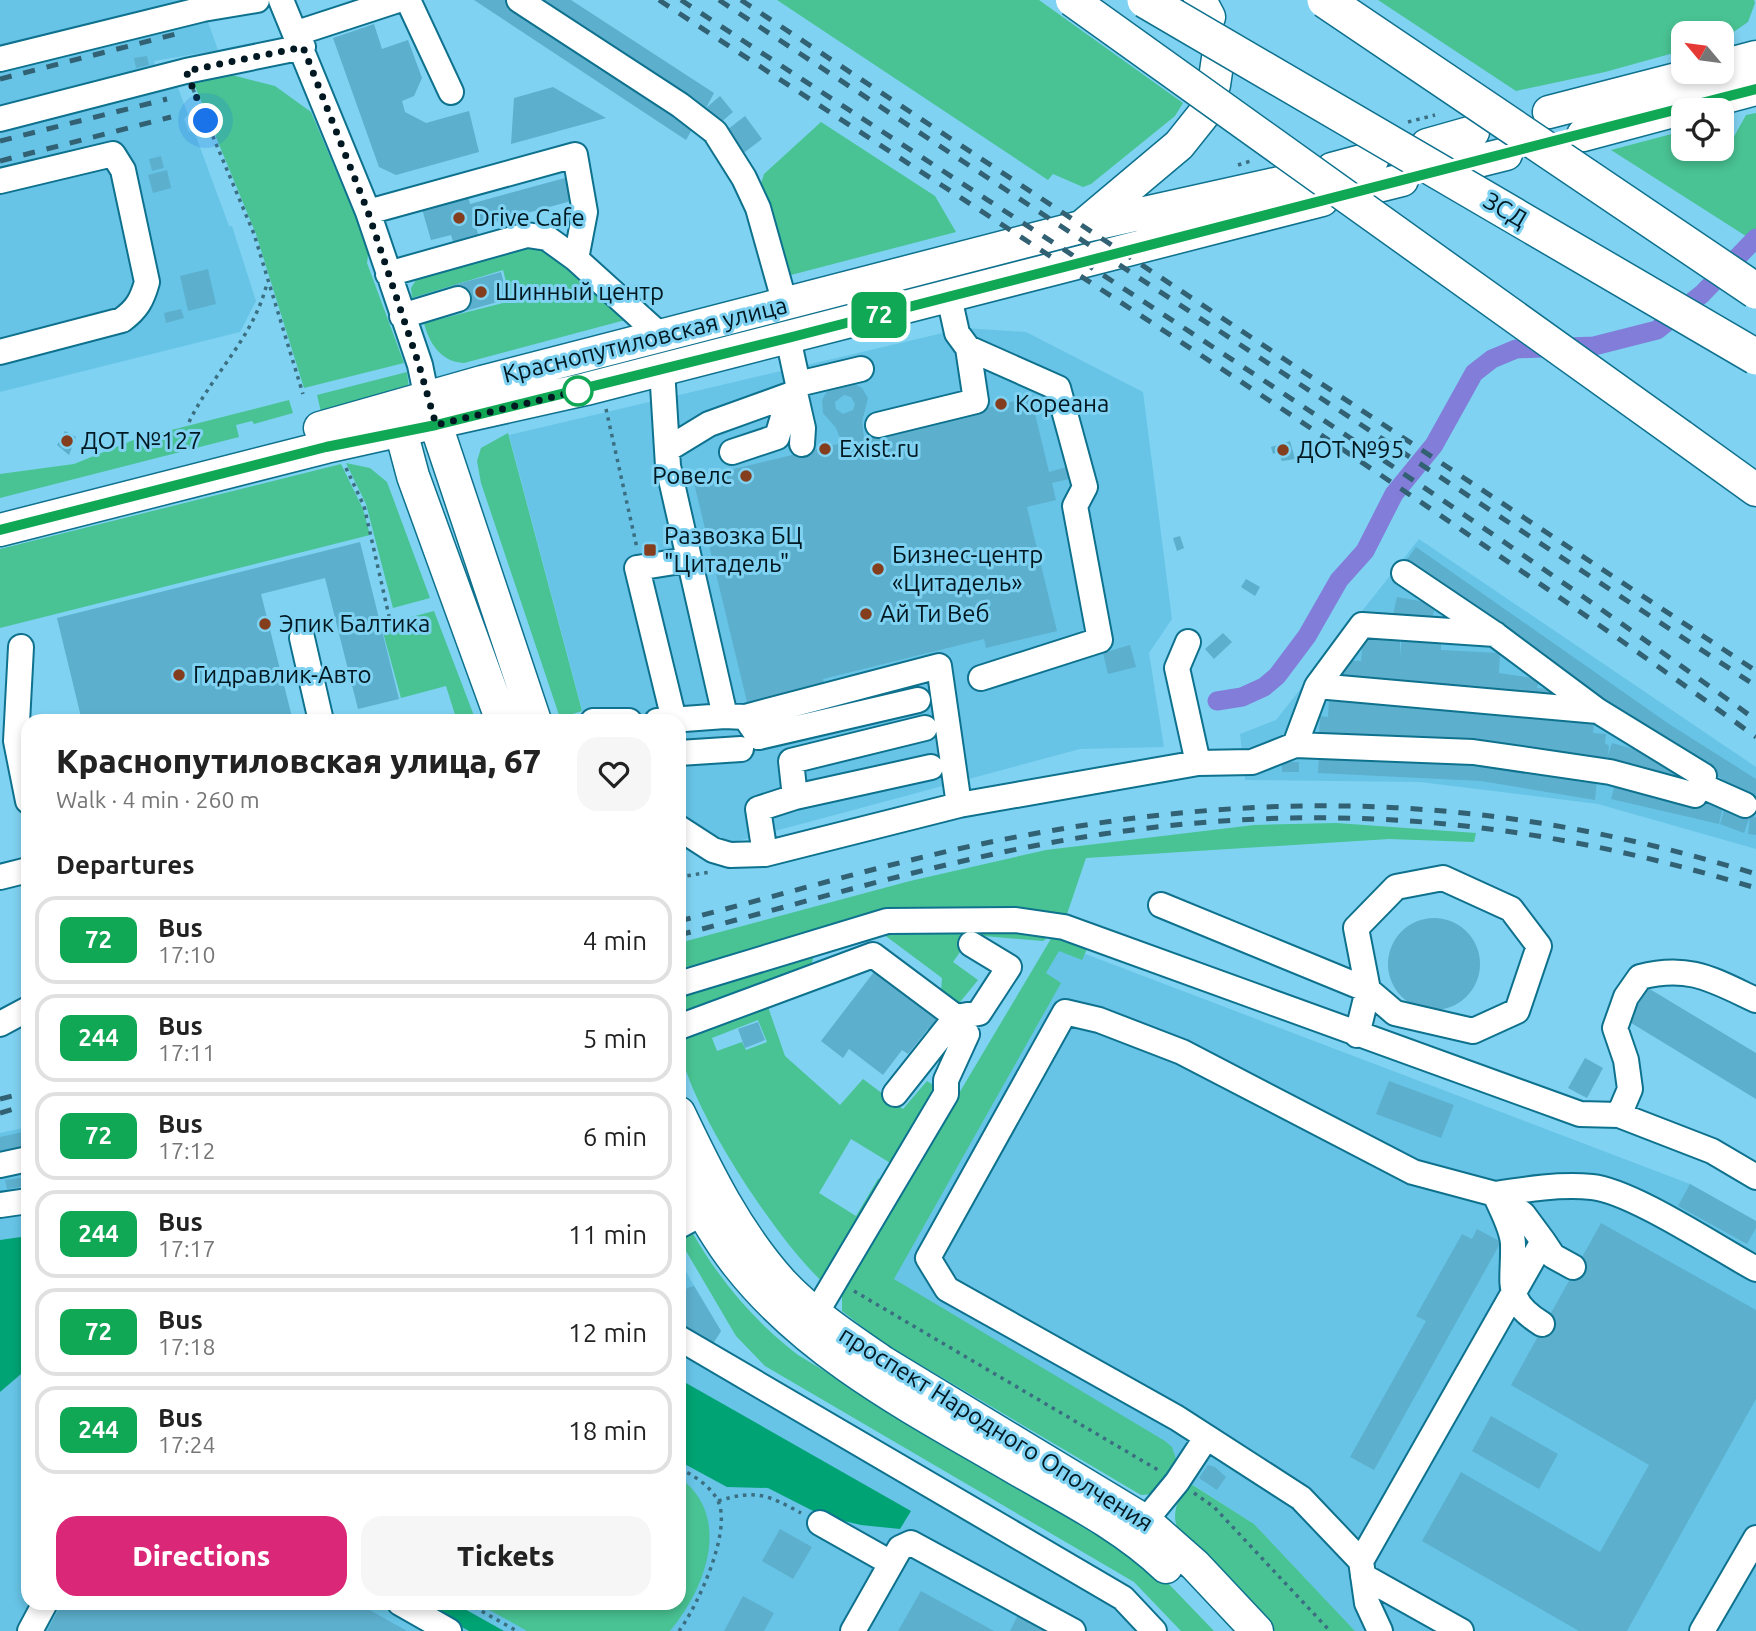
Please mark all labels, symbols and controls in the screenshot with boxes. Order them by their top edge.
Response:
north arrow [1671,21,1734,84]
map controls [1671,21,1734,161]
button: locate [1671,98,1734,161]
your location [188,103,223,138]
street label: ЗСД [1479,187,1532,233]
place label: Drive Cafe [473,204,585,231]
marker: Drive Cafe [451,210,467,226]
place label: Шинный центр [495,278,664,305]
marker: Шинный центр [473,284,489,300]
street label: Краснопутиловская улица [500,291,790,388]
line badge: 72 [848,292,910,338]
text: 72 [865,301,893,328]
unlabelled marker [563,376,593,406]
place label: Кореана [1015,390,1109,417]
marker: Кореана [993,396,1009,412]
place label: ДОТ №127 [81,427,202,454]
marker: ДОТ №127 [59,433,75,449]
place label: Exist.ru [839,435,920,462]
place label: ДОТ №95 [1297,436,1404,463]
marker: Exist.ru [817,441,833,457]
marker: ДОТ №95 [1275,442,1291,458]
place label: Ровелс [652,462,732,489]
marker: Ровелс [738,468,754,484]
place label: Развозка БЦ "Цитадель" [664,522,803,577]
place label: Бизнес-центр «Цитадель» [892,541,1043,596]
marker: Развозка БЦ "Цитадель" [642,542,658,558]
marker: Бизнес-центр «Цитадель» [870,561,886,577]
place label: Ай Ти Веб [880,600,990,627]
marker: Ай Ти Веб [858,606,874,622]
place label: Эпик Балтика [279,610,430,637]
marker: Эпик Балтика [257,616,273,632]
place label: Гидравлик-Авто [193,661,372,688]
marker: Гидравлик-Авто [171,667,187,683]
button: heart [577,737,651,811]
text: Краснопутиловская улица, 67 [56,742,541,779]
text: Walk · 4 min · 260 m [56,787,260,812]
text: Departures [56,850,194,879]
text: Bus [158,913,203,942]
text: 72 [85,926,112,953]
text: 4 min [583,926,647,955]
text: 17:10 [158,942,216,967]
text: Bus [158,1011,203,1040]
text: 244 [78,1024,119,1051]
text: 5 min [583,1024,647,1053]
text: 17:11 [158,1040,216,1065]
text: Bus [158,1109,203,1138]
text: 72 [85,1122,112,1149]
text: 6 min [583,1122,647,1151]
text: 17:12 [158,1138,216,1163]
text: Bus [158,1207,203,1236]
text: 244 [78,1220,119,1247]
text: 11 min [568,1220,647,1249]
text: 17:17 [158,1236,216,1261]
text: Bus [158,1305,203,1334]
text: 72 [85,1318,112,1345]
text: 12 min [568,1318,647,1347]
street label: проспект Народного Ополчения [835,1321,1158,1537]
text: 17:18 [158,1334,216,1359]
text: Bus [158,1403,203,1432]
text: 244 [78,1416,119,1443]
text: 18 min [568,1416,647,1445]
text: 17:24 [158,1432,216,1457]
button: Directions [56,1516,347,1596]
button: Tickets [361,1516,651,1596]

